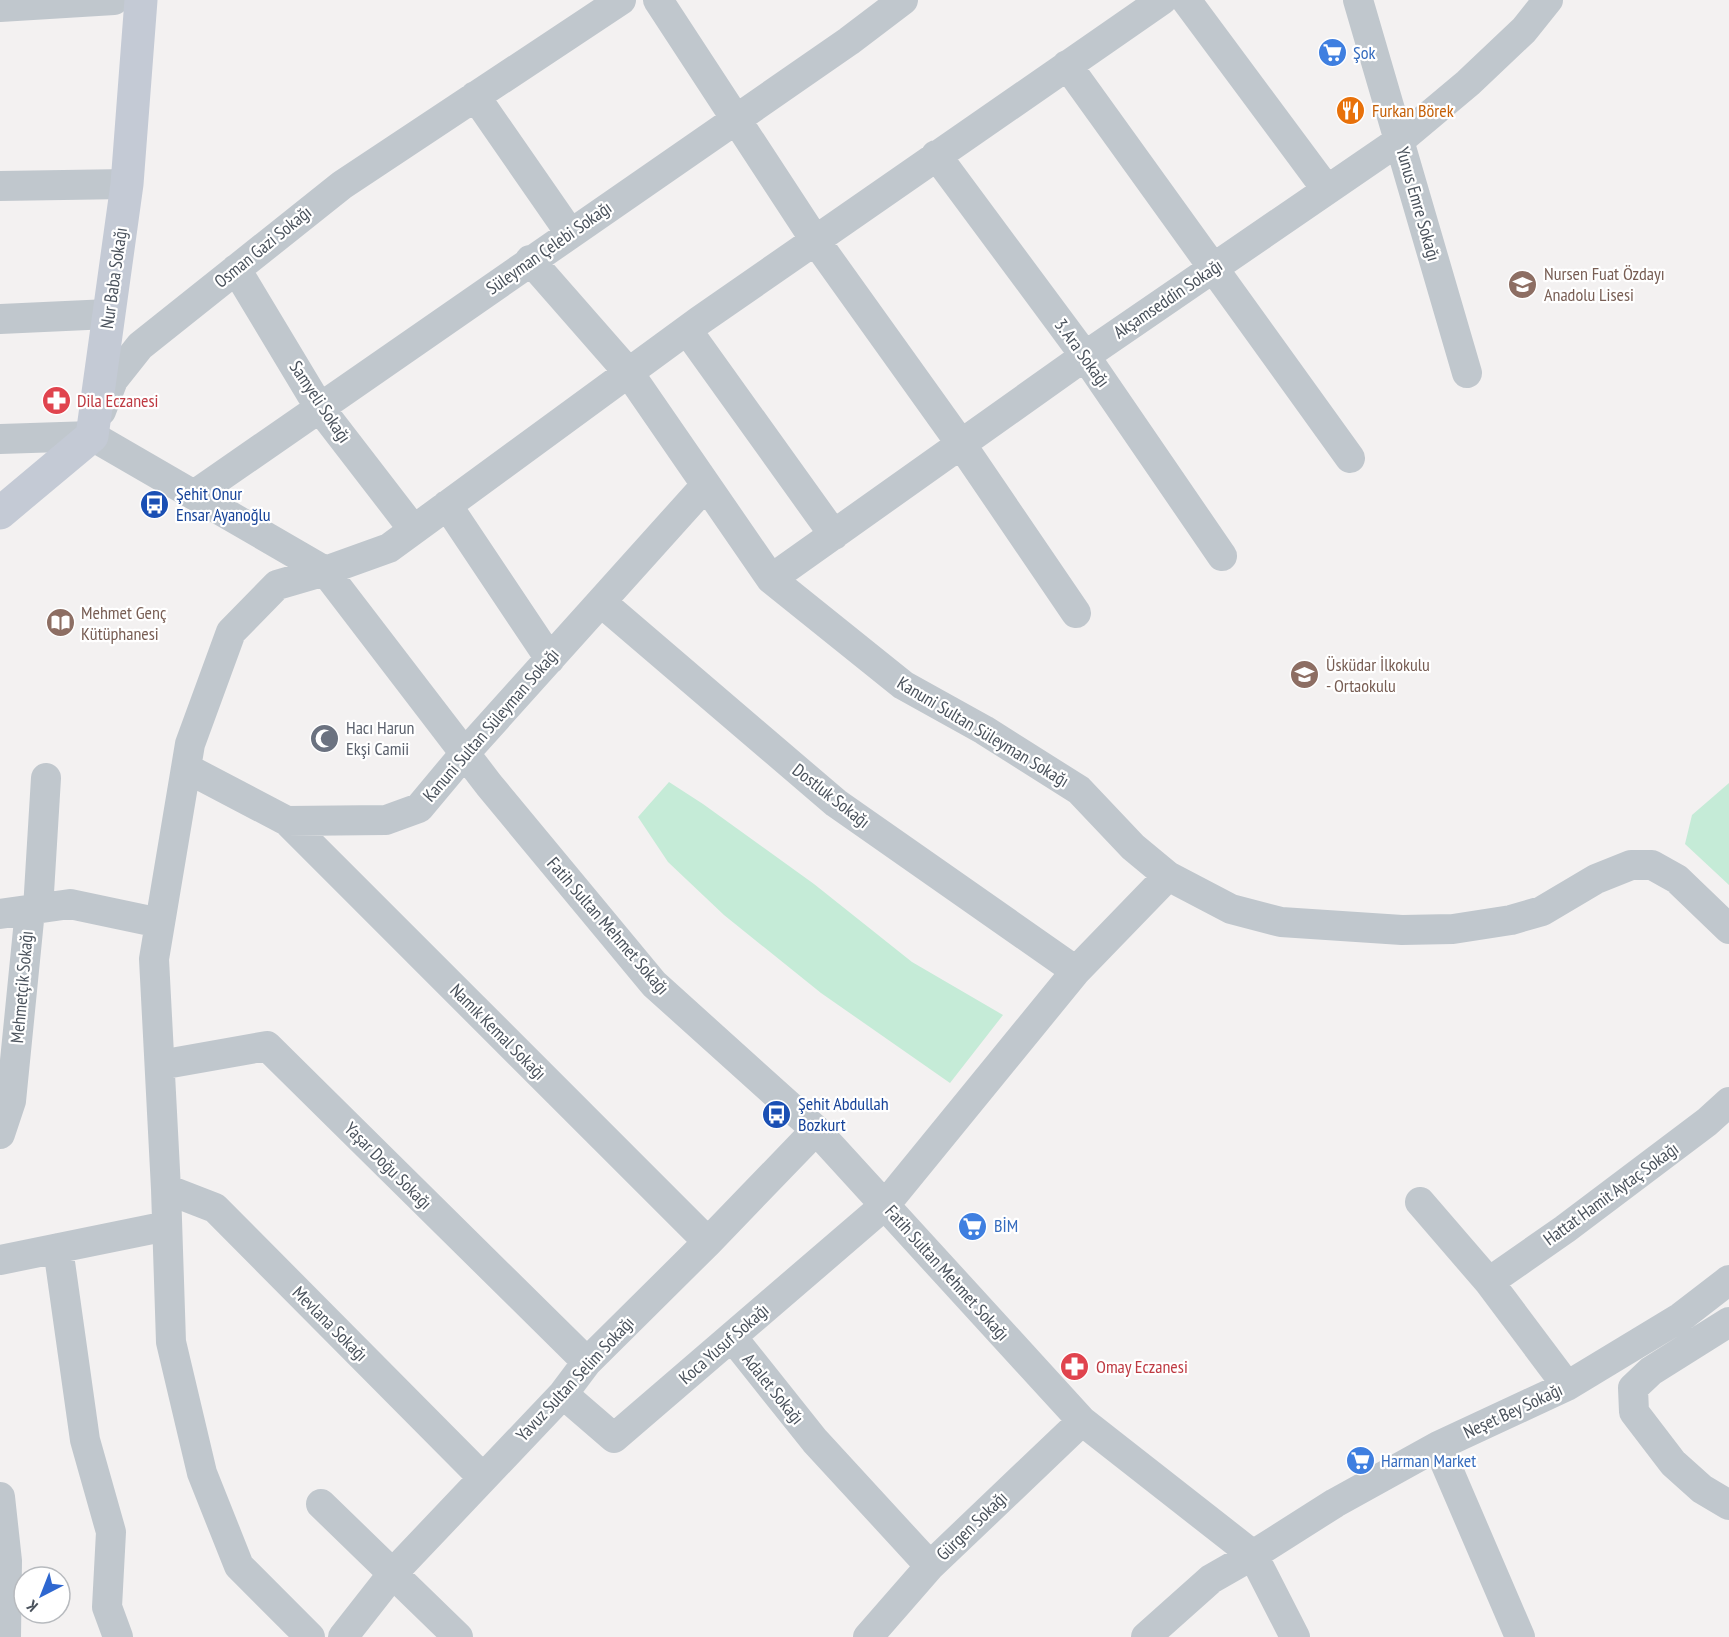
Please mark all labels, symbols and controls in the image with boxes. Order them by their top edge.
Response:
supermarket icon: Şok [1316,37,1348,69]
place label: Şok [1353,41,1375,64]
restaurant icon: Furkan Börek [1335,95,1367,127]
place label: Furkan Börek [1372,99,1454,122]
street label: Yunus Emre Sokağı [1391,144,1446,264]
street label: Süleyman Çelebi Sokağı [482,196,616,299]
street label: Osman Gazi Sokağı [210,200,316,293]
street label: Nur Baba Sokağı [95,226,132,330]
street label: Akşamseddin Sokağı [1109,254,1227,344]
place label: Nursen Fuat Özdayı Anadolu Lisesi [1544,262,1665,306]
school or university icon: Nursen Fuat Özdayı Anadolu Lisesi [1507,268,1539,300]
street label: 3. Ara Sokağı [1050,314,1115,392]
street label: Samyeli Sokağı [285,356,356,447]
pharmacy icon: Dila Eczanesi [40,385,72,417]
place label: Dila Eczanesi [77,389,159,412]
place label: Şehit Onur Ensar Ayanoğlu [176,482,271,526]
bus stop icon: Şehit Onur Ensar Ayanoğlu [139,488,171,520]
place label: Mehmet Genç Kütüphanesi [81,601,167,645]
library icon: Mehmet Genç Kütüphanesi [44,607,76,639]
street label: Kanuni Sultan Süleyman Sokağı [418,643,564,806]
place label: Üsküdar İlkokulu - Ortaokulu [1326,653,1430,697]
school or university icon: Üsküdar İlkokulu - Ortaokulu [1289,659,1321,691]
street label: Kanuni Sultan Süleyman Sokağı [893,671,1073,792]
place label: Hacı Harun Ekşi Camii [346,716,414,760]
mosque icon: Hacı Harun Ekşi Camii [309,722,341,754]
street label: Dostluk Sokağı [788,758,875,833]
street label: Fatih Sultan Mehmet Sokağı [542,852,674,999]
street label: Mehmetçik Sokağı [5,930,38,1044]
street label: Namık Kemal Sokağı [445,979,551,1085]
place label: Şehit Abdullah Bozkurt [798,1092,889,1136]
bus stop icon: Şehit Abdullah Bozkurt [761,1098,793,1130]
street label: Yaşar Doğu Sokağı [340,1117,437,1214]
street label: Hattat Hamit Aytaç Sokağı [1539,1137,1683,1250]
street label: Fatih Sultan Mehmet Sokağı [880,1200,1014,1345]
supermarket icon: BİM [957,1210,989,1242]
place label: BİM [994,1214,1018,1237]
street label: Mevlana Sokağı [288,1281,373,1366]
street label: Koca Yusuf Sokağı [674,1298,773,1389]
street label: Yavuz Sultan Selim Sokağı [511,1311,639,1446]
street label: Adalet Sokağı [738,1348,809,1429]
pharmacy icon: Omay Eczanesi [1059,1351,1091,1383]
place label: Omay Eczanesi [1096,1355,1188,1378]
street label: Neşet Bey Sokağı [1460,1378,1566,1443]
supermarket icon: Harman Market [1344,1445,1376,1477]
place label: Harman Market [1381,1449,1476,1472]
street label: Gürgen Sokağı [931,1486,1012,1565]
north arrow [12,1565,72,1625]
text: K [22,1595,42,1616]

